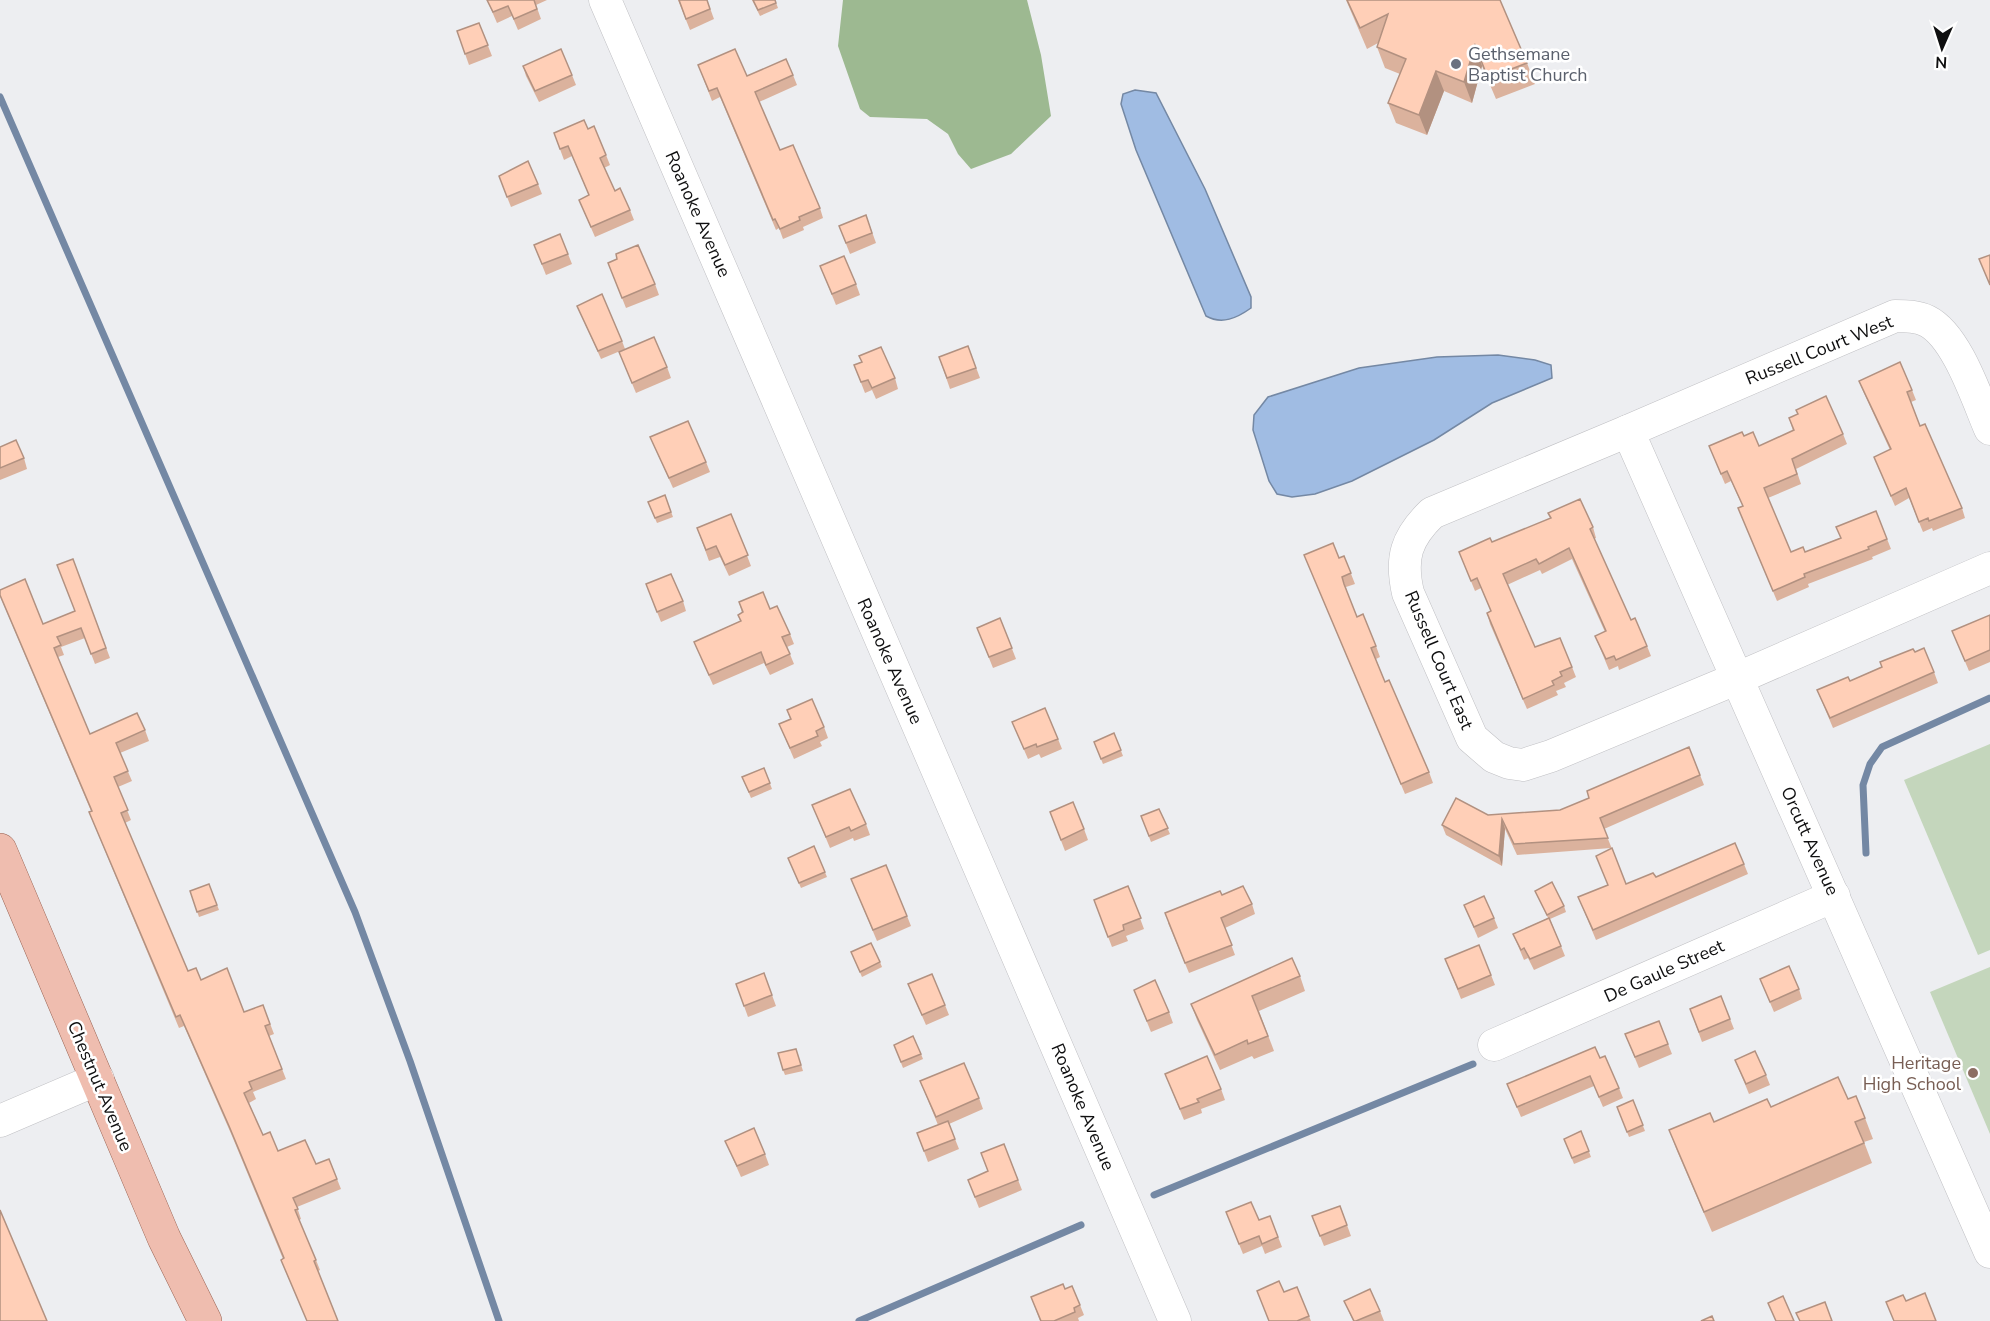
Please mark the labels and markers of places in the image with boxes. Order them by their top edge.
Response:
place label: Gethsemane Baptist Church [1468,42,1587,87]
marker: Gethsemane Baptist Church [1449,57,1463,71]
place label: Heritage High School [1863,1051,1962,1096]
marker: Heritage High School [1966,1066,1980,1080]

